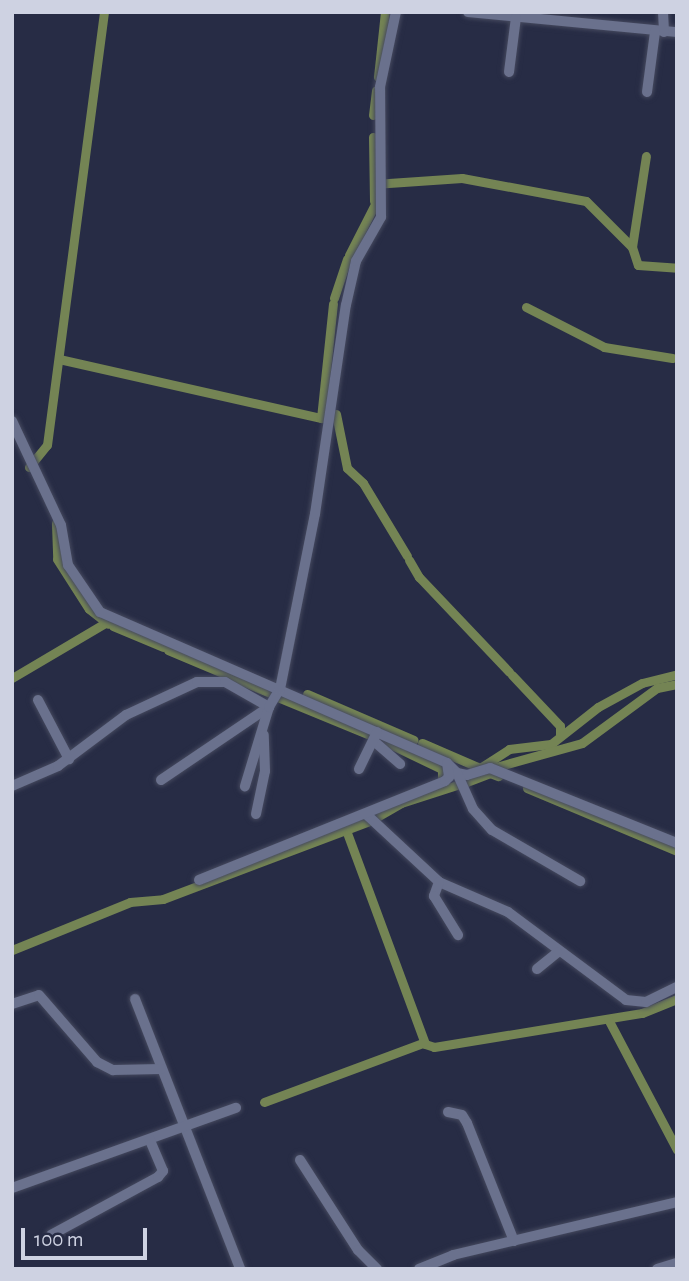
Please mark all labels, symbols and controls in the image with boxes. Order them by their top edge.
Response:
scale bar [24,1214,150,1258]
text: 100 m [34,1229,84,1250]

